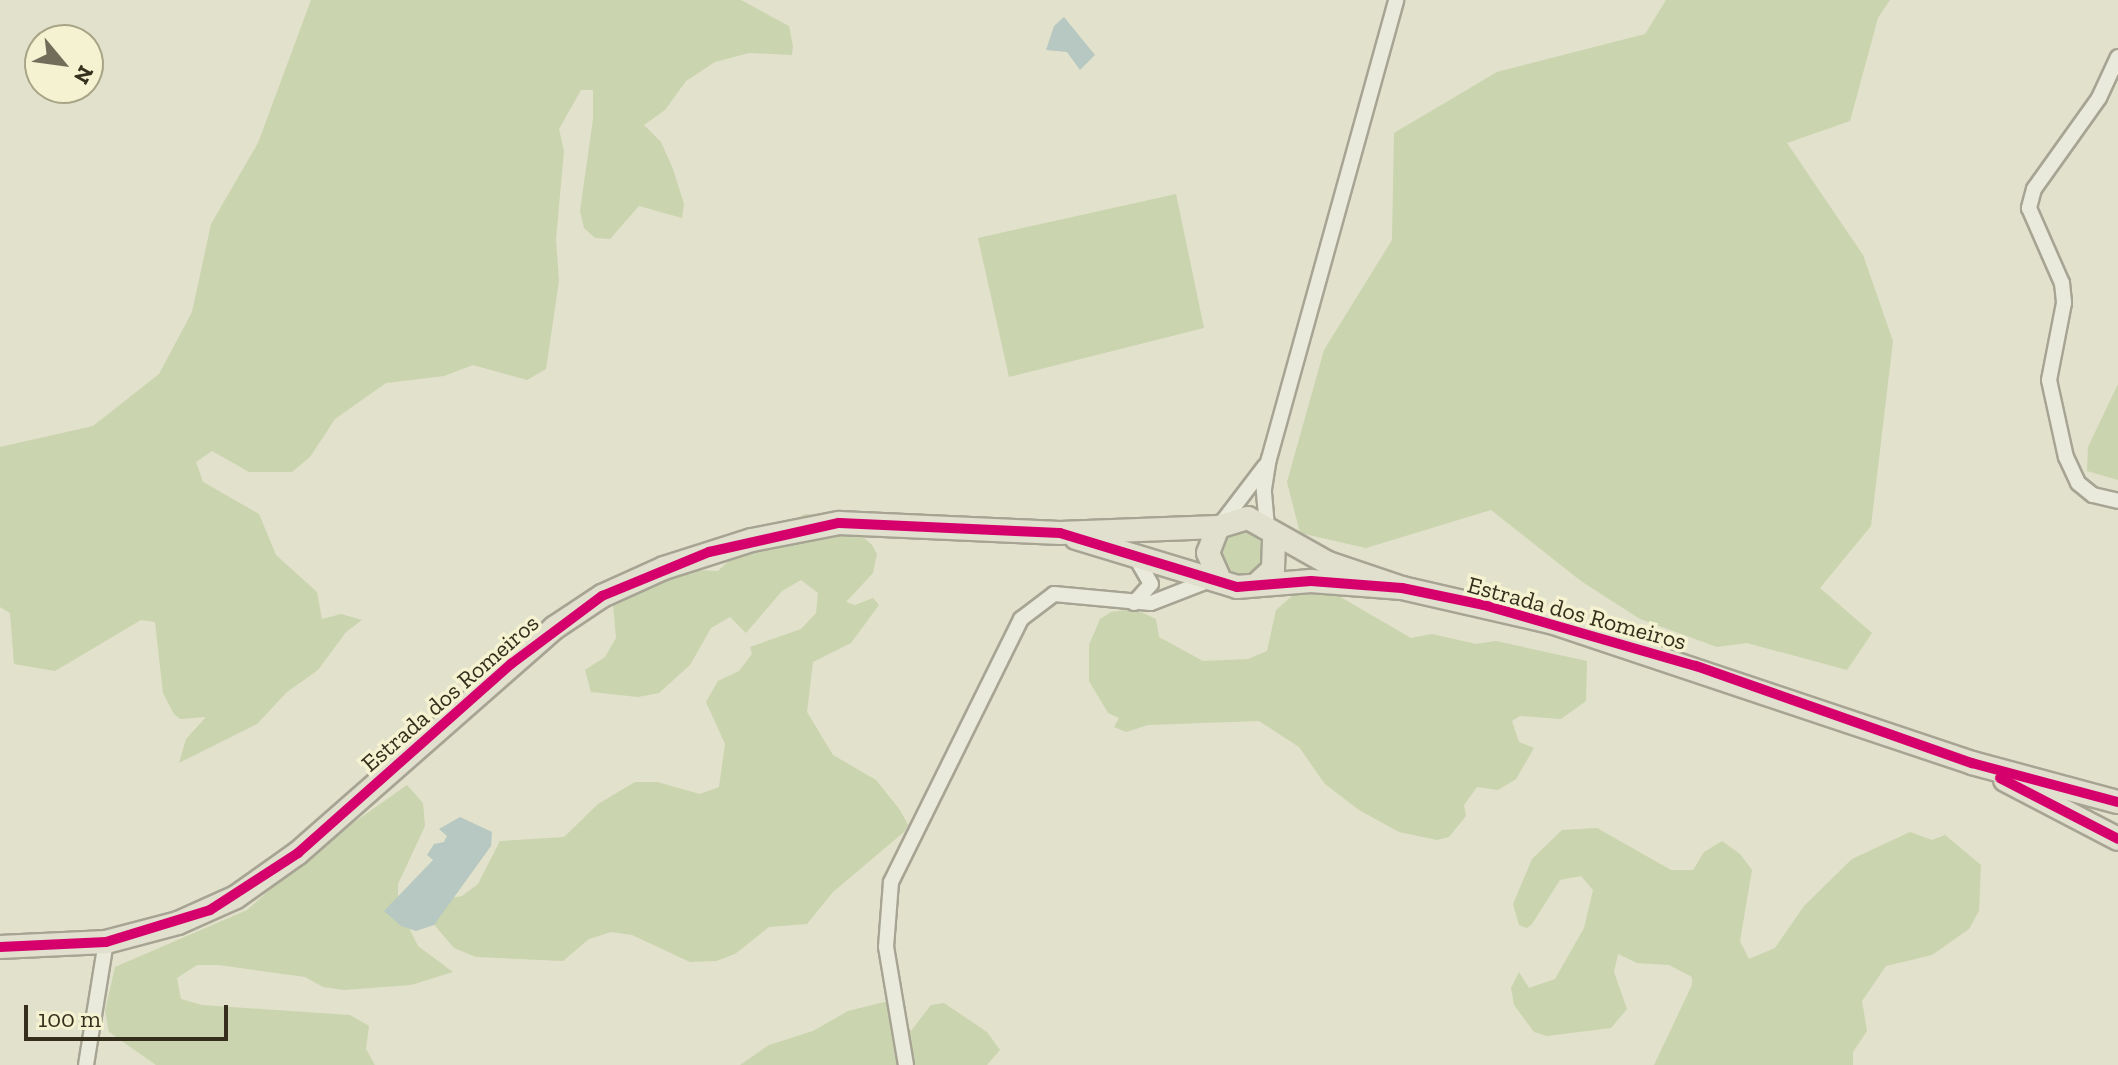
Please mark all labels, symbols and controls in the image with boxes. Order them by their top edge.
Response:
north arrow [24,24,104,104]
text: N [68,61,100,89]
street label: Estrada dos Romeiros [1464,570,1690,656]
street label: Estrada dos Romeiros [356,608,544,778]
scale bar [28,989,232,1039]
text: 100 m [38,1004,101,1033]

